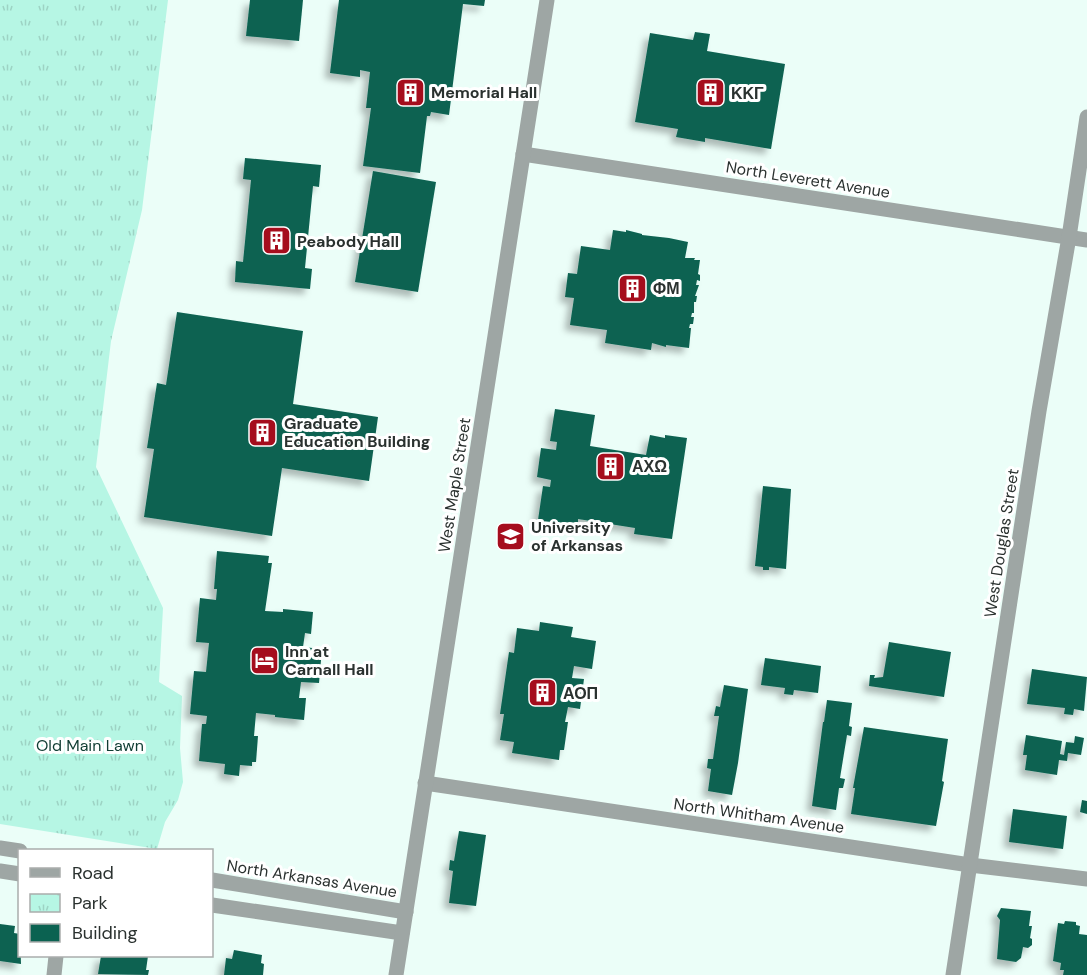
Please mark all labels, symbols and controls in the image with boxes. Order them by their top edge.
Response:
building icon: Memorial Hall [394,76,426,108]
building icon: ΚΚΓ [694,77,726,109]
place label: Memorial Hall [431,82,537,103]
place label: ΚΚΓ [731,83,764,104]
street label: North Leverett Avenue [724,156,891,203]
building icon: Peabody Hall [260,225,292,257]
place label: Peabody Hall [297,231,399,252]
building icon: ΦΜ [616,272,648,304]
place label: ΦΜ [653,278,679,299]
place label: Graduate Education Building [284,413,430,452]
building icon: Graduate Education Building [247,416,279,448]
street label: West Maple Street [433,416,476,554]
building icon: ΑΧΩ [595,450,627,482]
place label: ΑΧΩ [632,456,667,477]
street label: West Douglas Street [979,467,1024,619]
place label: University of Arkansas [531,517,623,556]
school or university icon: University of Arkansas [494,520,526,552]
place label: Inn at Carnall Hall [285,641,374,680]
hotel icon: Inn at Carnall Hall [248,644,280,676]
building icon: ΑΟΠ [526,677,558,709]
place label: ΑΟΠ [563,683,598,704]
park label: Old Main Lawn [36,735,144,756]
street label: North Whitham Avenue [672,793,845,838]
legend [18,849,213,957]
street label: North Arkansas Avenue [225,855,399,902]
text: Road [72,861,114,885]
text: Park [72,891,108,915]
text: Building [72,921,137,945]

